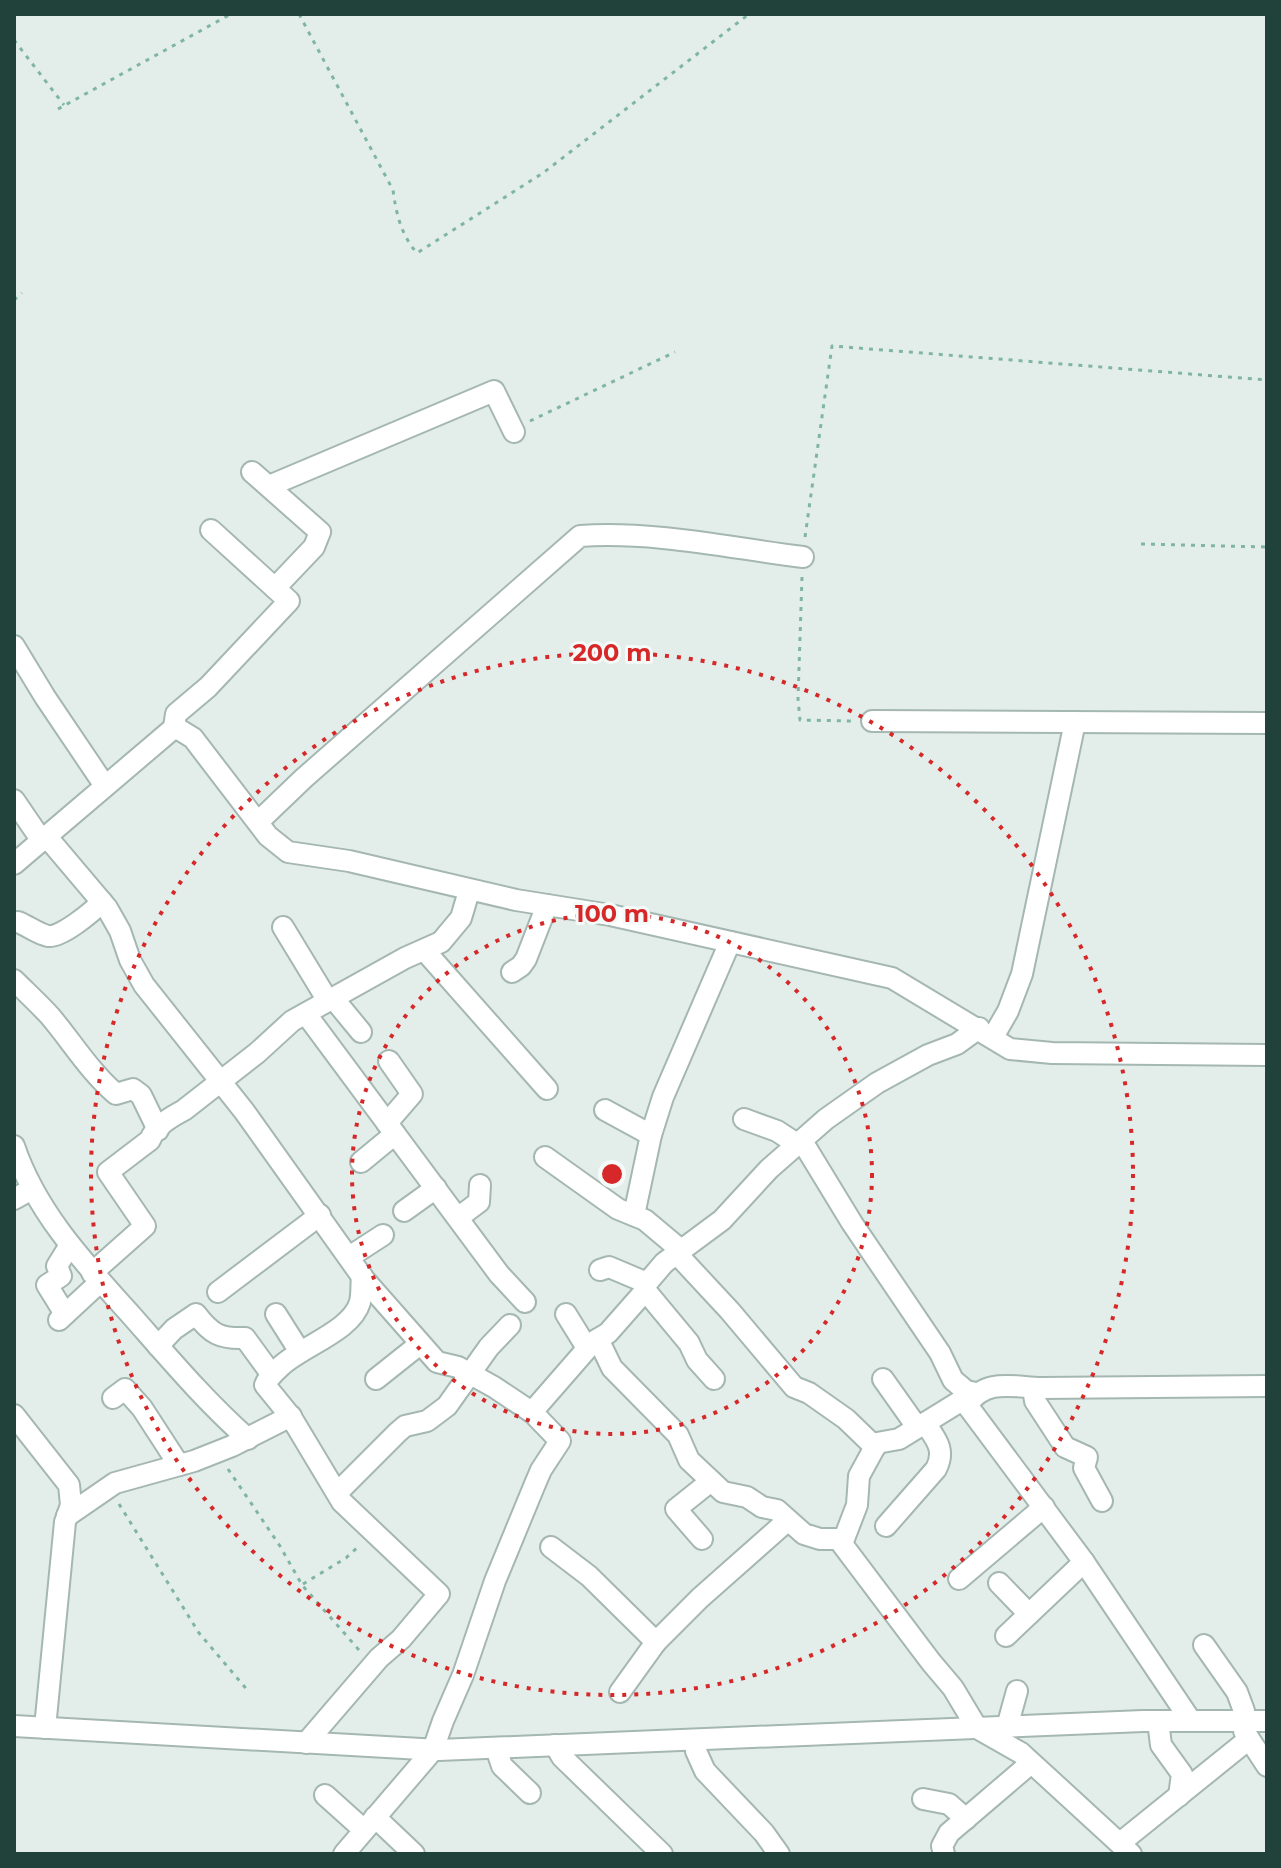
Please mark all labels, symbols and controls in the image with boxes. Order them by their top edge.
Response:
text: 200 m [573,638,651,667]
text: 100 m [575,899,649,928]
centre of rings [598,1160,626,1188]

